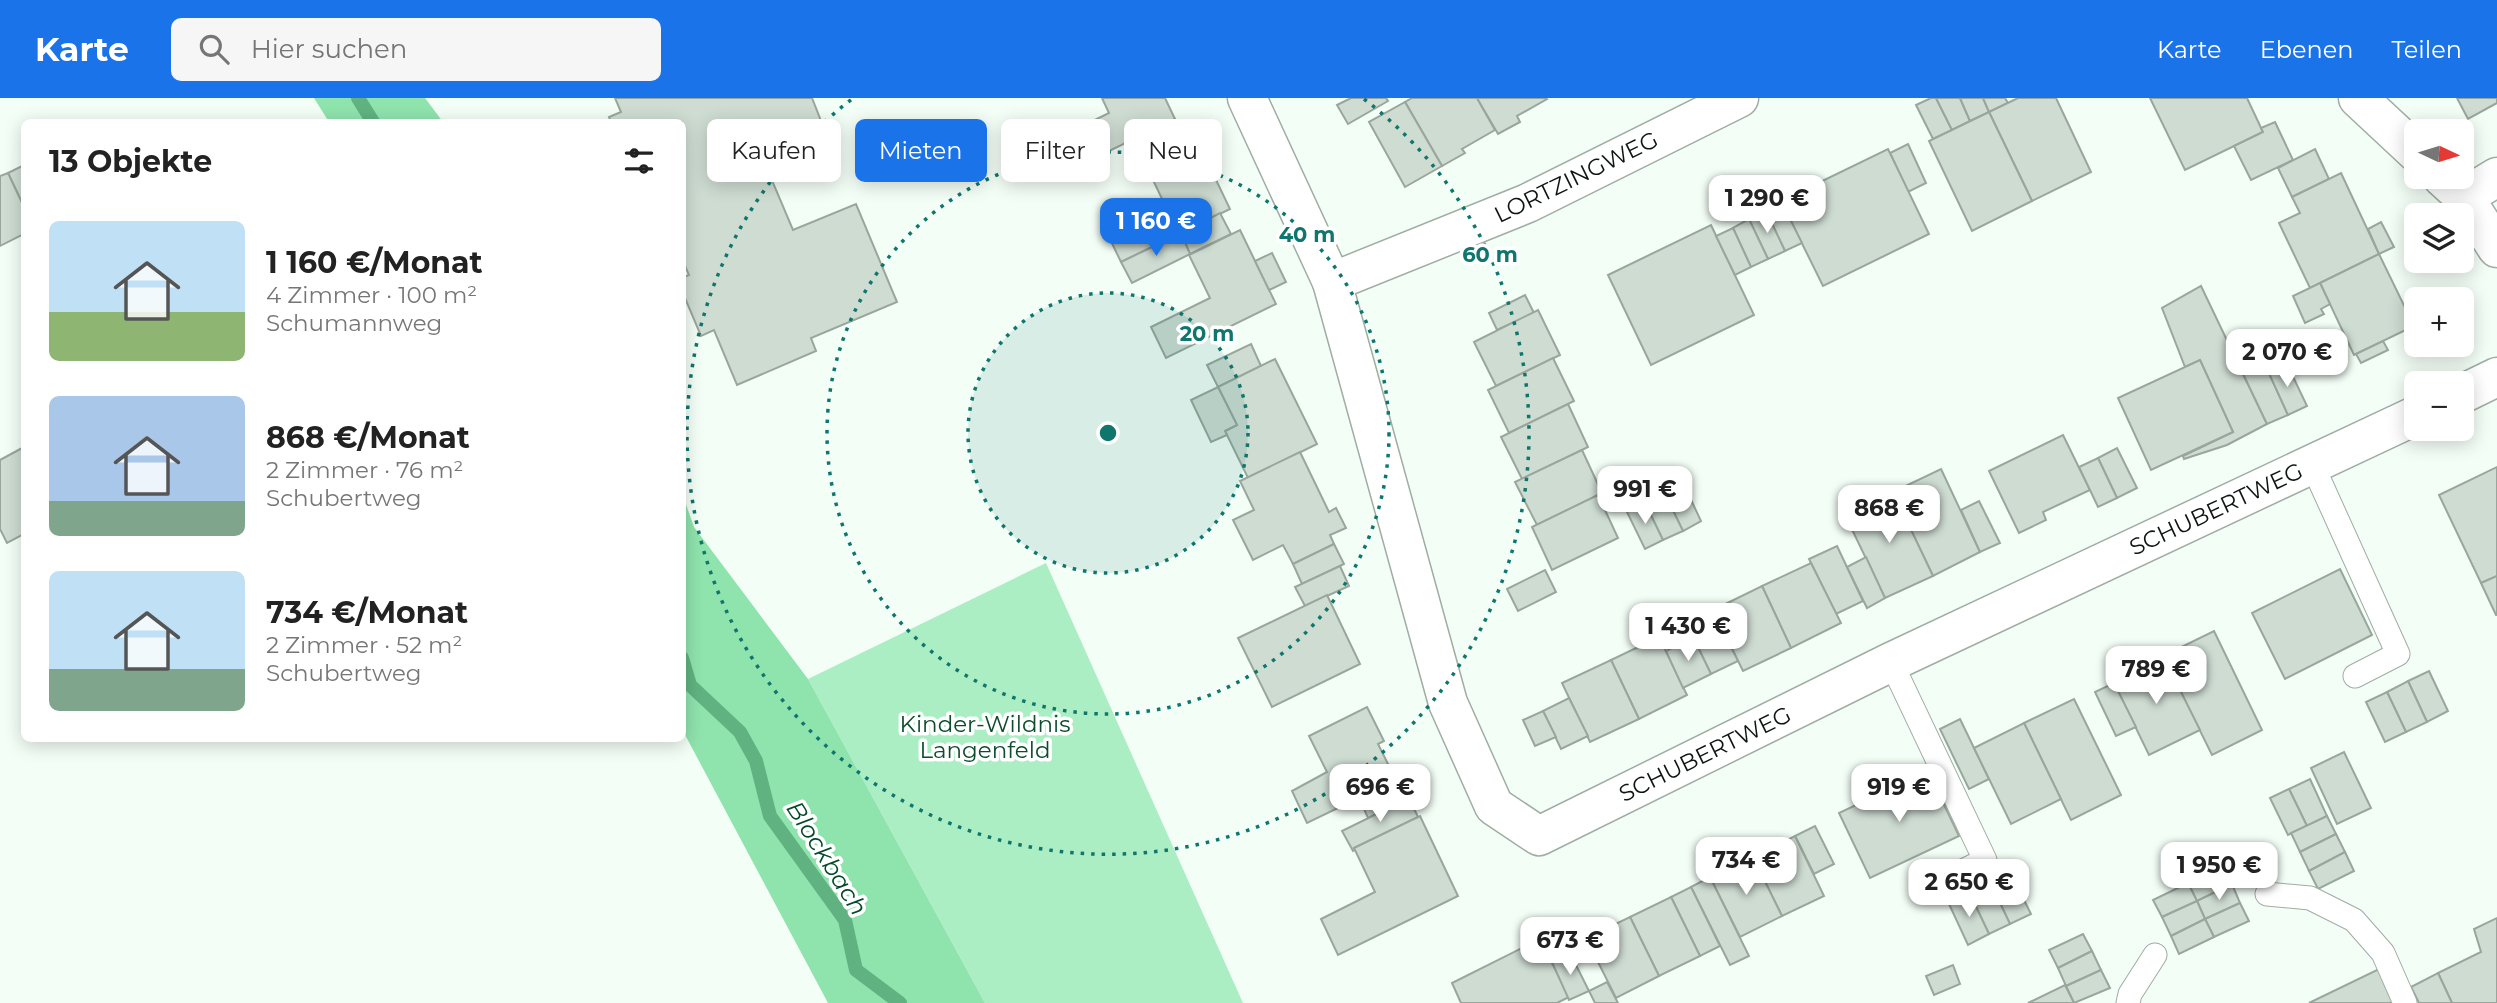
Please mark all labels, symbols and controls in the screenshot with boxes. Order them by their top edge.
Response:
search box [171,18,661,81]
text: Karte [35,29,129,69]
icon: search [195,30,233,68]
text: Hier suchen [251,33,407,65]
text: Karte [2157,35,2222,64]
text: Ebenen [2260,35,2353,64]
text: Teilen [2391,35,2462,64]
chip: Kaufen [707,119,841,182]
chip: Mieten [855,119,987,182]
chip: Filter [1001,119,1110,182]
chip: Neu [1124,119,1222,182]
north arrow [2404,119,2474,189]
map controls [2404,119,2474,441]
street label: LORTZINGWEG [1489,125,1663,229]
icon: filters [620,142,658,180]
text: 13 Objekte [49,143,212,180]
pin: 1 290 € [1702,176,1832,235]
text: 1 290 € [1725,184,1809,212]
pin: 1 160 € [1091,198,1221,258]
button: layers [2404,203,2474,273]
text: 1 160 € [1116,207,1196,235]
text: 40 m [1279,222,1335,247]
text: 60 m [1462,242,1518,267]
text: 1 160 €/Monat [266,244,483,281]
icon: home [105,249,189,333]
text: 4 Zimmer · 100 m² [266,281,477,309]
button: + [2404,287,2474,357]
text: Schumannweg [266,309,442,337]
text: 20 m [1180,321,1234,346]
pin: 2 070 € [2222,330,2352,389]
text: 2 070 € [2242,338,2332,366]
button: − [2404,371,2474,441]
text: 868 €/Monat [266,419,470,456]
centre of rings [1096,421,1120,445]
icon: home [105,424,189,508]
text: 2 Zimmer · 76 m² [266,456,463,484]
street label: SCHUBERTWEG [2125,457,2307,561]
pin: 991 € [1596,466,1694,526]
text: 991 € [1613,475,1677,503]
text: Schubertweg [266,484,422,512]
pin: 868 € [1840,486,1938,545]
text: 868 € [1854,494,1924,522]
text: 734 €/Monat [266,594,468,631]
icon: home [105,599,189,683]
pin: 1 430 € [1623,603,1753,663]
text: 1 430 € [1645,612,1731,640]
text: 2 Zimmer · 52 m² [266,631,462,659]
pin: 789 € [2107,646,2205,706]
text: 789 € [2122,655,2190,683]
text: Schubertweg [266,659,422,687]
street label: SCHUBERTWEG [1614,700,1796,808]
park label: Kinder-Wildnis Langenfeld [900,710,1070,764]
pin: 696 € [1331,764,1429,824]
pin: 919 € [1850,764,1948,824]
text: 696 € [1345,773,1415,801]
text: 919 € [1867,773,1931,801]
water label: Blockbach [780,795,874,921]
pin: 734 € [1697,838,1795,897]
pin: 1 950 € [2154,842,2284,902]
text: 734 € [1712,846,1780,874]
text: 1 950 € [2177,851,2261,879]
pin: 2 650 € [1904,860,2034,919]
text: 2 650 € [1924,868,2014,896]
pin: 673 € [1521,918,1619,977]
text: 673 € [1536,926,1604,954]

